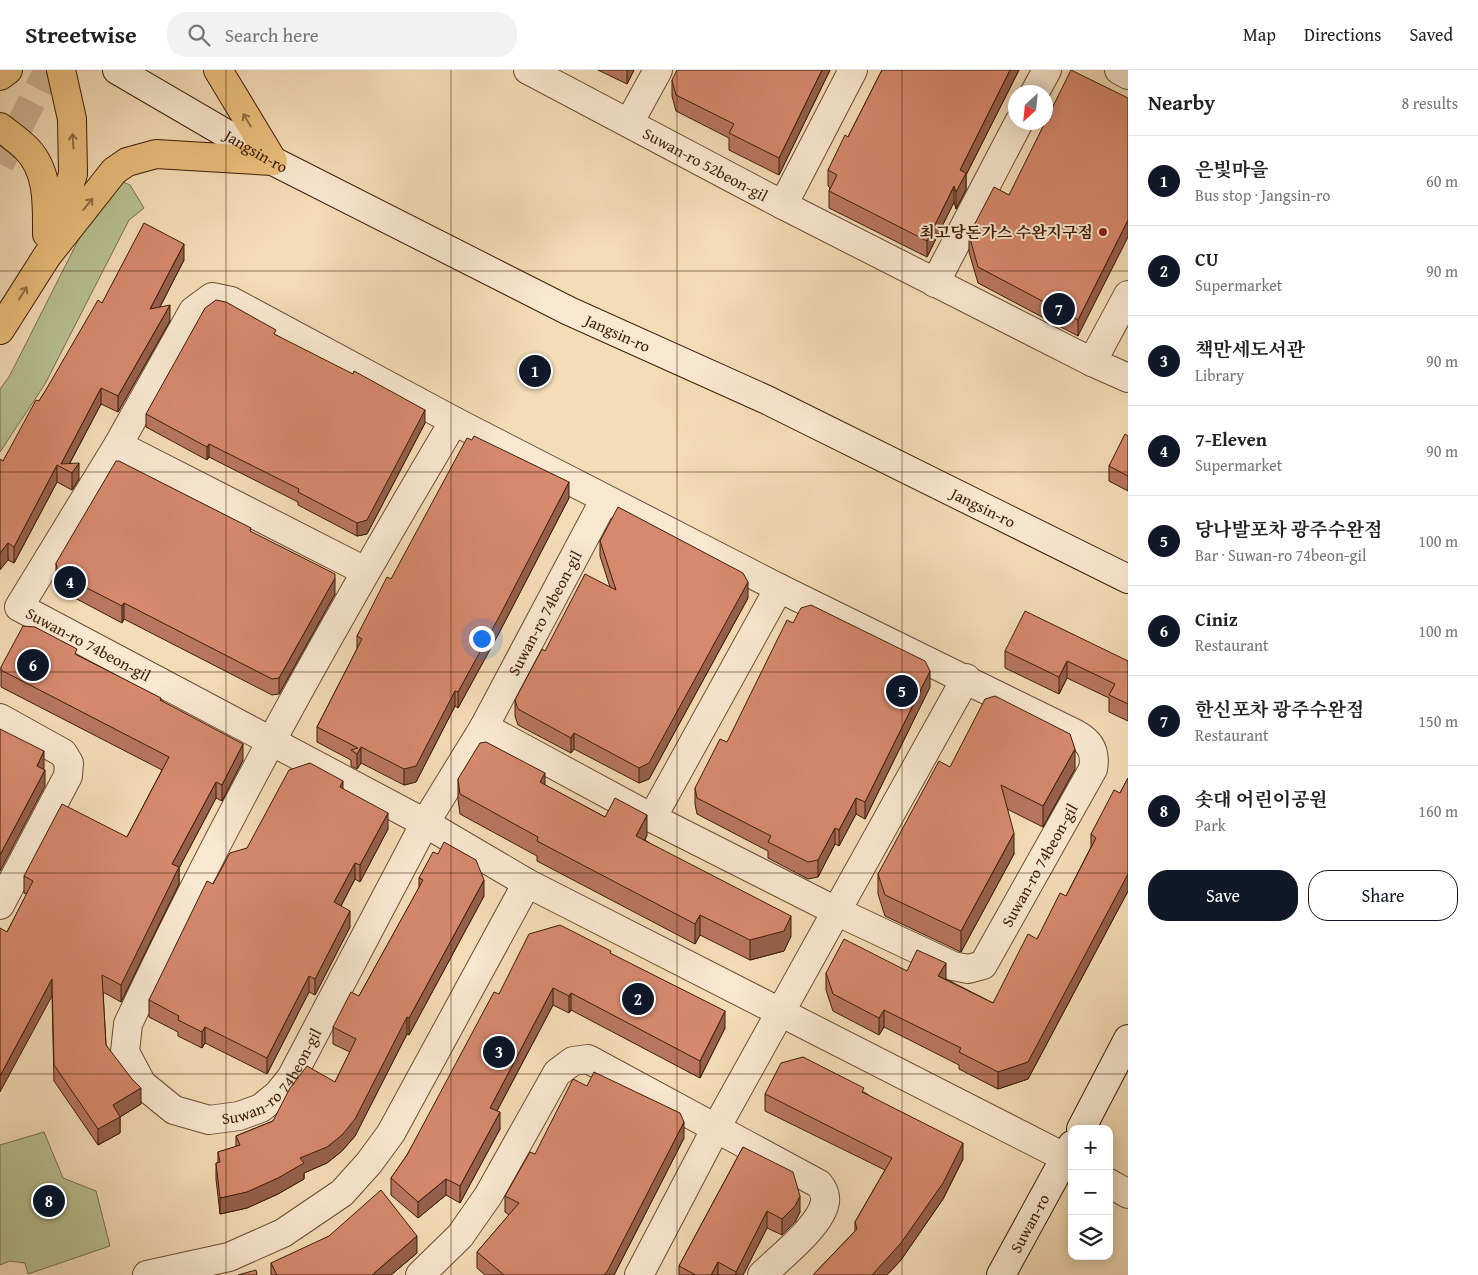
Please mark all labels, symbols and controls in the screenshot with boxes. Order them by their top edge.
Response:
search box [167,12,517,57]
text: Streetwise [25,17,137,52]
icon: search [185,21,213,49]
text: Search here [225,21,319,49]
text: Map [1243,21,1276,48]
text: Directions [1304,21,1381,48]
text: Saved [1409,21,1453,48]
north arrow [1008,85,1053,130]
text: Nearby [1148,87,1215,118]
text: 8 results [1401,91,1458,115]
one-way arrow [242,113,252,127]
street label: Suwan-ro 52beon-gil [639,121,773,207]
street label: Jangsin-ro [218,122,292,179]
one-way arrow [69,133,78,149]
text: 은빛마을 [1195,155,1268,183]
text: 1 [1160,169,1168,193]
text: 60 m [1426,169,1458,193]
text: Bus stop · Jangsin-ro [1195,183,1330,207]
one-way arrow [82,197,93,210]
place label: 최고당돈가스 수완지구점 [919,220,1093,244]
marker: 최고당돈가스 수완지구점 [1097,226,1109,238]
text: CU [1195,245,1219,273]
text: 2 [1160,259,1168,283]
text: 90 m [1426,259,1458,283]
text: Supermarket [1195,273,1282,297]
one-way arrow [19,286,29,300]
pin: 7 [1043,290,1075,328]
street label: Jangsin-ro [579,307,654,358]
text: 책만세도서관 [1195,335,1305,363]
text: 3 [1160,349,1168,373]
text: 90 m [1426,349,1458,373]
pin: 1 [519,352,551,390]
text: Library [1195,363,1244,387]
text: 7-Eleven [1195,425,1267,453]
text: 4 [1160,439,1168,463]
text: 90 m [1426,439,1458,463]
text: Supermarket [1195,453,1282,477]
street label: Jangsin-ro [945,480,1020,533]
text: 당나발포차 광주수완점 [1195,515,1383,543]
text: 5 [1160,529,1168,553]
text: 100 m [1418,529,1458,553]
text: Bar · Suwan-ro 74beon-gil [1195,543,1366,567]
street label: Suwan-ro 74beon-gil [501,546,588,680]
pin: 4 [54,563,86,601]
street label: Suwan-ro 74beon-gil [22,601,156,687]
text: Ciniz [1195,605,1238,633]
text: 6 [1160,619,1168,643]
text: 100 m [1418,619,1458,643]
your location [469,626,495,652]
text: Restaurant [1195,633,1269,657]
pin: 6 [17,646,49,684]
pin: 5 [886,672,918,710]
text: 한신포차 광주수완점 [1195,695,1364,723]
text: 7 [1160,709,1168,733]
text: 150 m [1418,709,1458,733]
text: Restaurant [1195,723,1269,747]
text: 솟대 어린이공원 [1195,785,1328,813]
street label: Suwan-ro 74beon-gil [995,798,1084,931]
text: 8 [1160,799,1168,823]
text: 160 m [1418,799,1458,823]
text: Park [1195,813,1226,837]
button: Save [1148,870,1298,921]
button: Share [1308,870,1458,921]
pin: 2 [622,980,654,1018]
street label: Suwan-ro 74beon-gil [220,1023,328,1130]
pin: 3 [483,1033,515,1071]
map controls [1068,1125,1113,1260]
button: + [1068,1125,1113,1170]
button: − [1068,1170,1113,1215]
pin: 8 [33,1182,65,1220]
street label: Suwan-ro [1003,1189,1055,1257]
button: layers [1068,1215,1113,1260]

